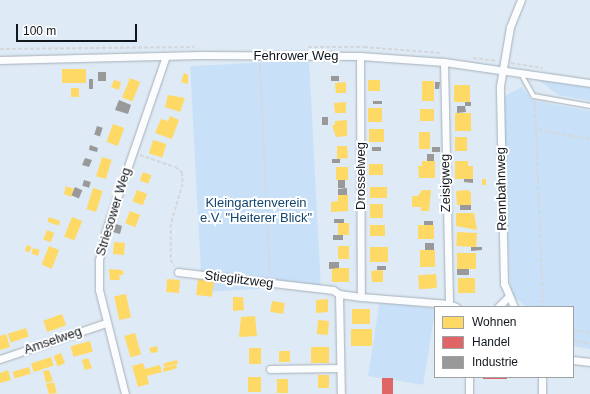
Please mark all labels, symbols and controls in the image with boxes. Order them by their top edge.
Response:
scale bar [18,16,139,42]
text: 100 m [23,24,56,38]
street label: Fehrower Weg [253,48,339,64]
street label: Drosselweg [353,142,369,210]
street label: Rennbahnweg [493,147,511,231]
street label: Zeisigweg [438,154,454,212]
street label: Striesower Weg [93,166,135,258]
park label: Kleingartenverein e.V. "Heiterer Blick" [200,196,312,227]
street label: Stieglitzweg [204,268,274,292]
legend [434,306,574,378]
text: Wohnen [472,315,516,329]
street label: Amselweg [22,324,84,358]
text: Handel [472,335,510,349]
text: Industrie [472,355,518,369]

